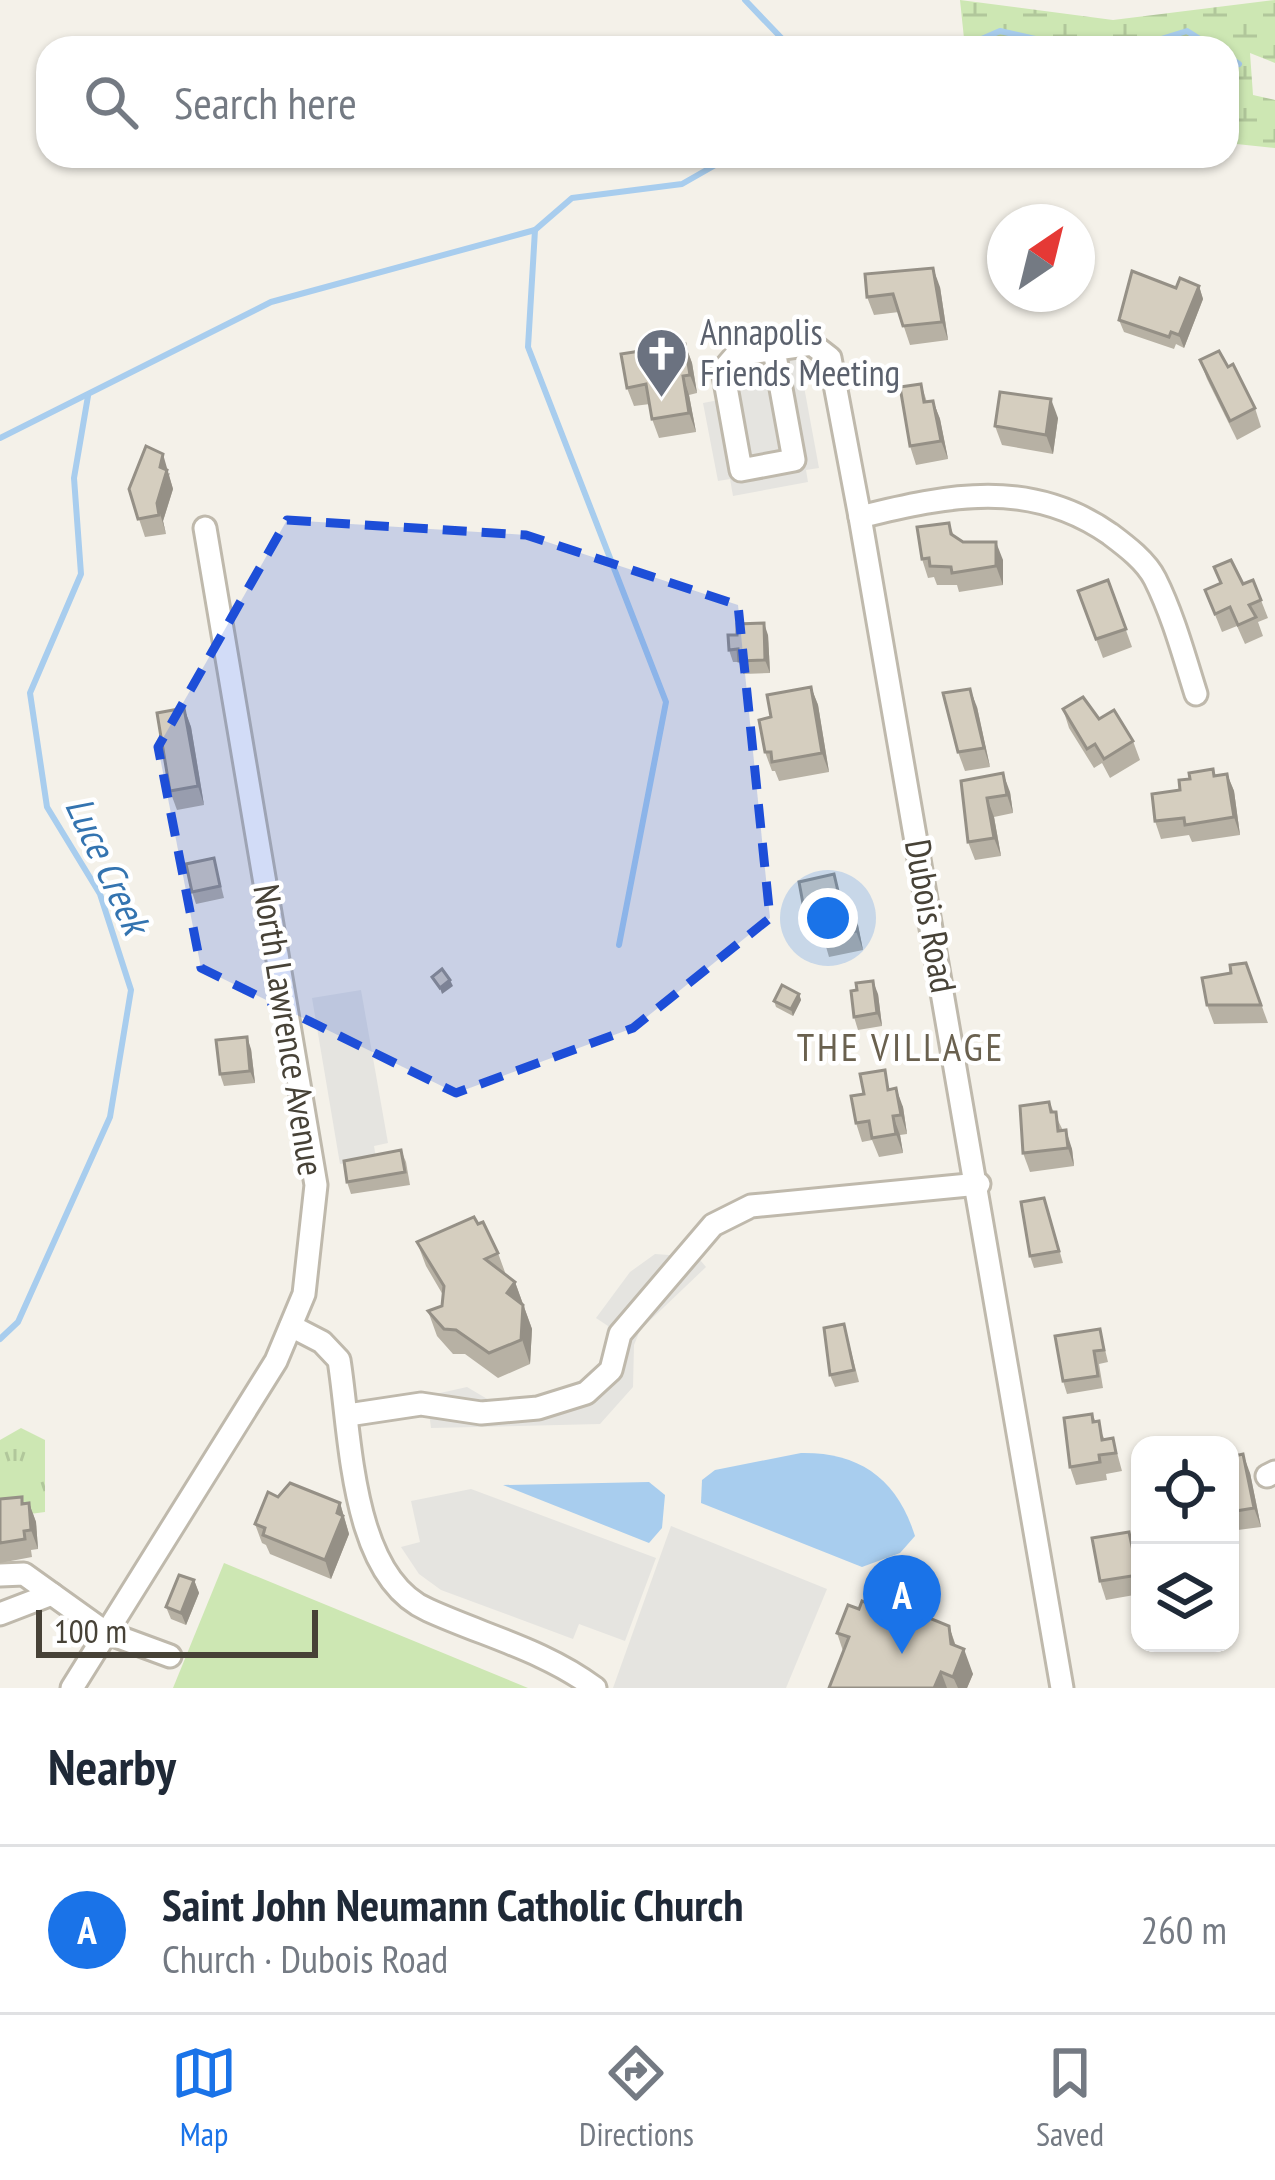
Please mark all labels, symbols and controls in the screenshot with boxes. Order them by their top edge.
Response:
search box [36,36,1239,168]
icon: search [78,69,144,135]
text: Search here [174,73,357,131]
north arrow [987,204,1095,312]
place label: Annapolis Friends Meeting [700,308,900,396]
church icon: Annapolis Friends Meeting [633,325,689,399]
water label: Luce Creek [55,788,164,946]
street label: Dubois Road [895,836,968,996]
street label: North Lawrence Avenue [243,881,336,1179]
your location [798,888,858,948]
district label: THE VILLAGE [797,1021,1005,1072]
map controls [1131,1436,1239,1652]
button: locate [1131,1436,1239,1544]
button: layers [1131,1544,1239,1652]
pin: A [863,1555,941,1654]
scale bar [36,1604,318,1657]
text: 100 m [54,1609,127,1652]
text: Nearby [48,1733,176,1799]
text: Saint John Neumann Catholic Church [162,1875,744,1933]
text: A [77,1904,97,1955]
text: 260 m [1141,1904,1227,1955]
text: Church · Dubois Road [162,1933,448,1984]
tab: Map [171,2040,237,2155]
tab: Directions [579,2040,694,2155]
tab: Saved [1036,2040,1104,2155]

